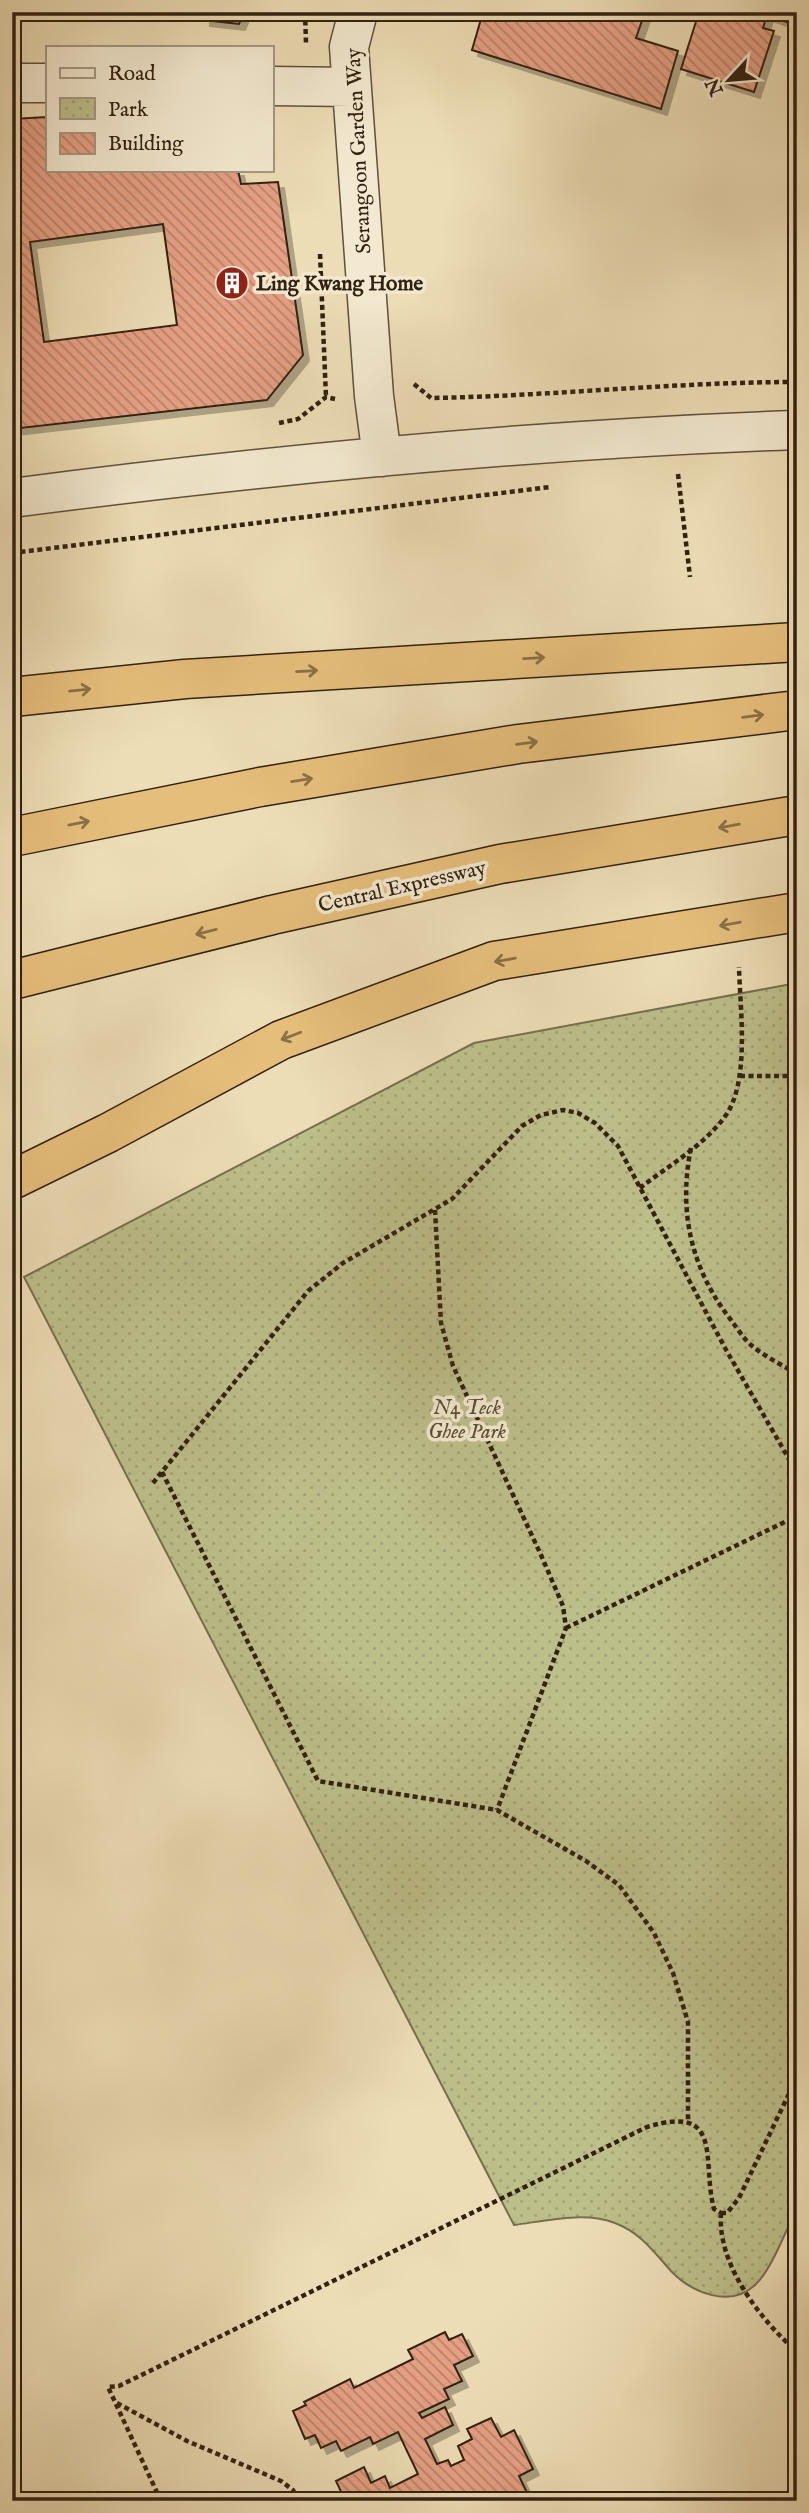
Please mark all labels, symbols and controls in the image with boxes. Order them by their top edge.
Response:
legend [46,46,273,172]
north arrow [694,46,764,116]
street label: Serangoon Garden Way [341,47,378,255]
text: Road [108,61,156,88]
text: N [701,73,730,100]
text: Park [108,97,149,124]
text: Building [108,131,184,158]
building icon: Ling Kwang Home [213,264,251,302]
place label: Ling Kwang Home [256,271,424,298]
one-way arrow [522,652,545,665]
one-way arrow [295,665,318,678]
one-way arrow [68,683,91,696]
one-way arrow [741,709,764,722]
one-way arrow [515,736,538,749]
one-way arrow [291,773,313,786]
one-way arrow [67,816,90,830]
one-way arrow [718,819,741,833]
street label: Central Expressway [316,855,489,920]
one-way arrow [719,918,741,931]
one-way arrow [195,926,218,939]
one-way arrow [494,954,517,967]
one-way arrow [280,1031,302,1043]
park label: N4 Teck Ghee Park [428,1395,507,1446]

